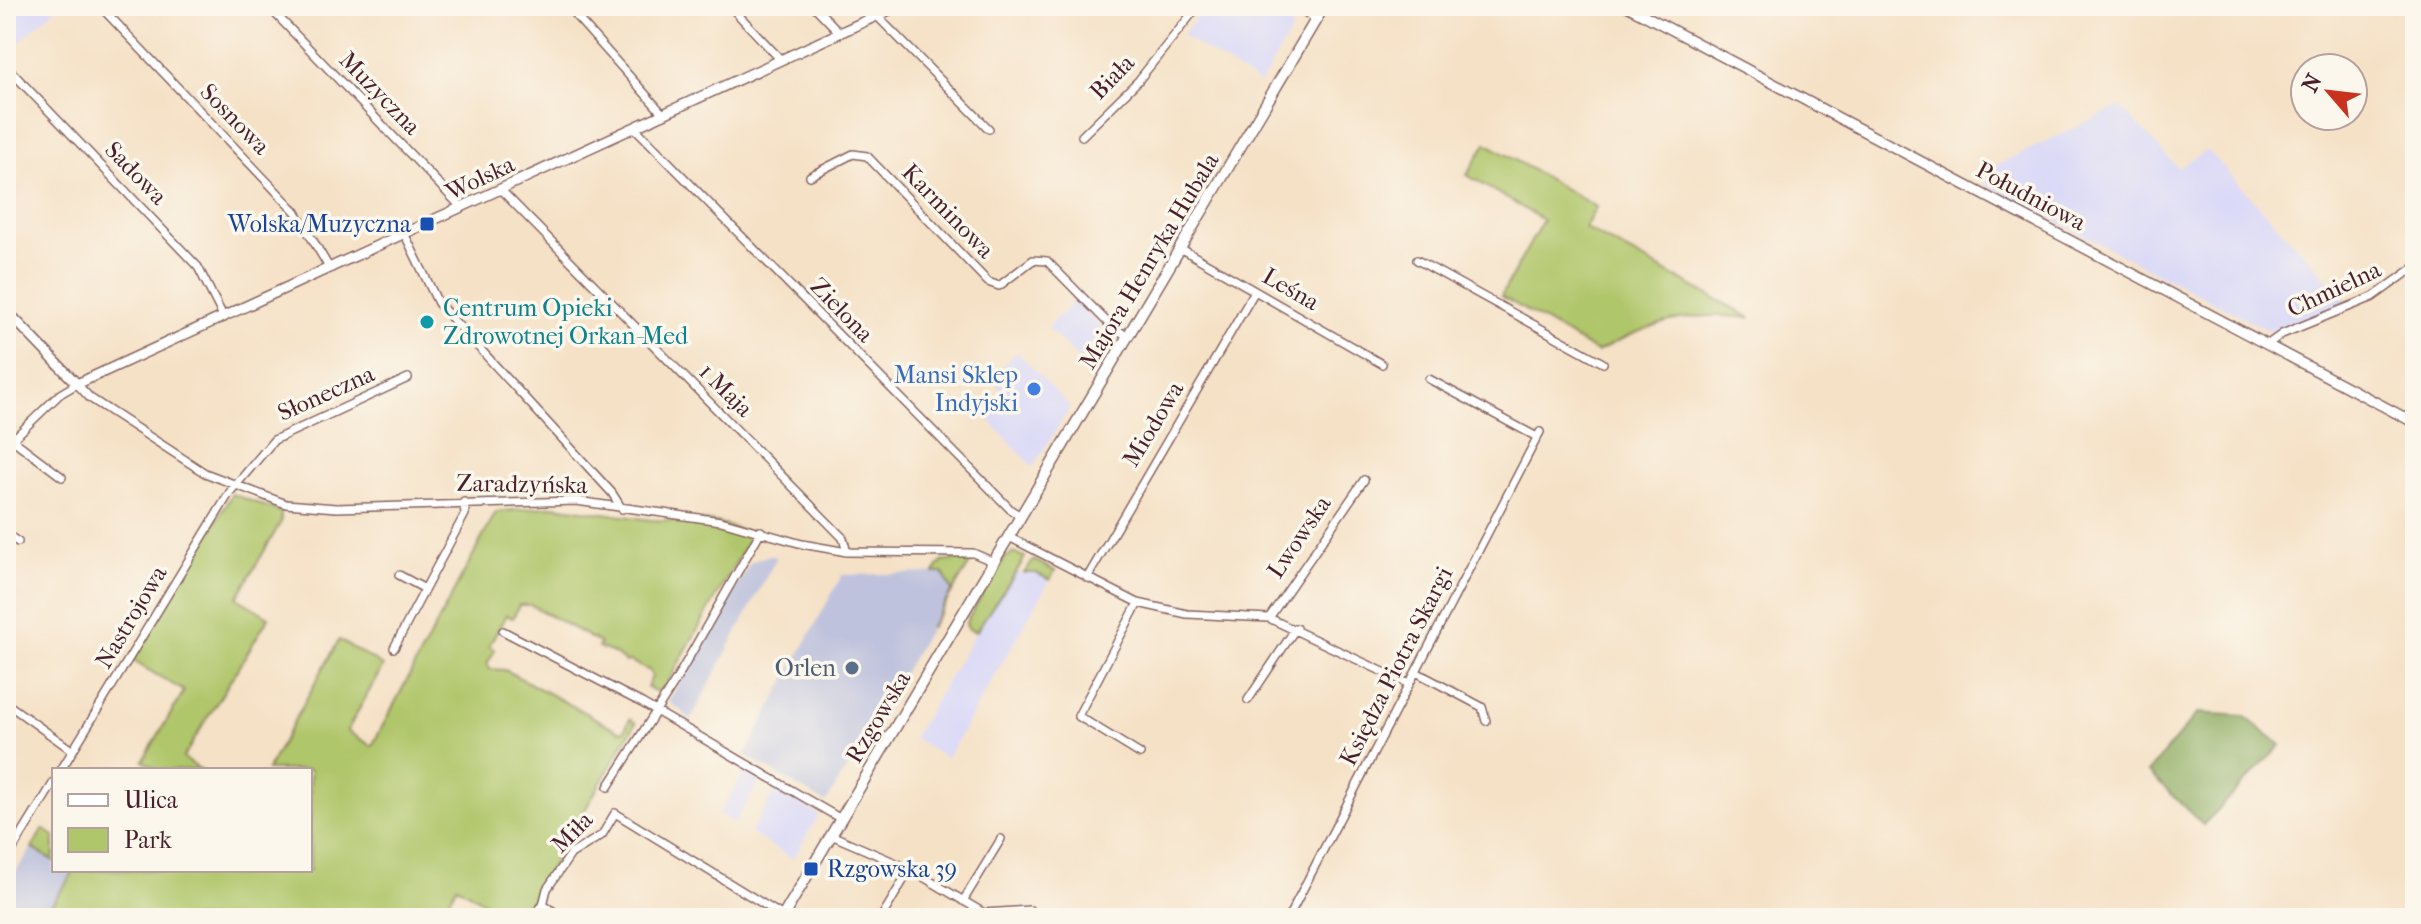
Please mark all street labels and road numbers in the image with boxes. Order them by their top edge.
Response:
street label: Muzyczna [334,46,427,141]
street label: Biała [1084,48,1141,105]
street label: Sosnowa [194,78,276,161]
street label: Sadowa [99,136,173,211]
street label: Majora Henryka Hubala [1073,147,1225,374]
street label: Wolska [440,150,520,207]
street label: Południowa [1971,155,2091,237]
street label: Karminowa [896,158,1000,265]
street label: Chmielna [2283,255,2386,323]
street label: Leśna [1258,262,1325,317]
street label: Zielona [805,272,880,349]
street label: 1 Maja [693,357,759,423]
street label: Słoneczna [273,359,379,427]
street label: Miodowa [1117,376,1190,472]
street label: Zaradzyńska [456,469,589,499]
street label: Lwowska [1261,490,1337,583]
street label: Nastrojowa [89,560,173,673]
street label: Księdza Piotra Skargi [1334,562,1459,771]
street label: Rzgowska [840,665,917,768]
street label: Miła [546,805,599,858]

